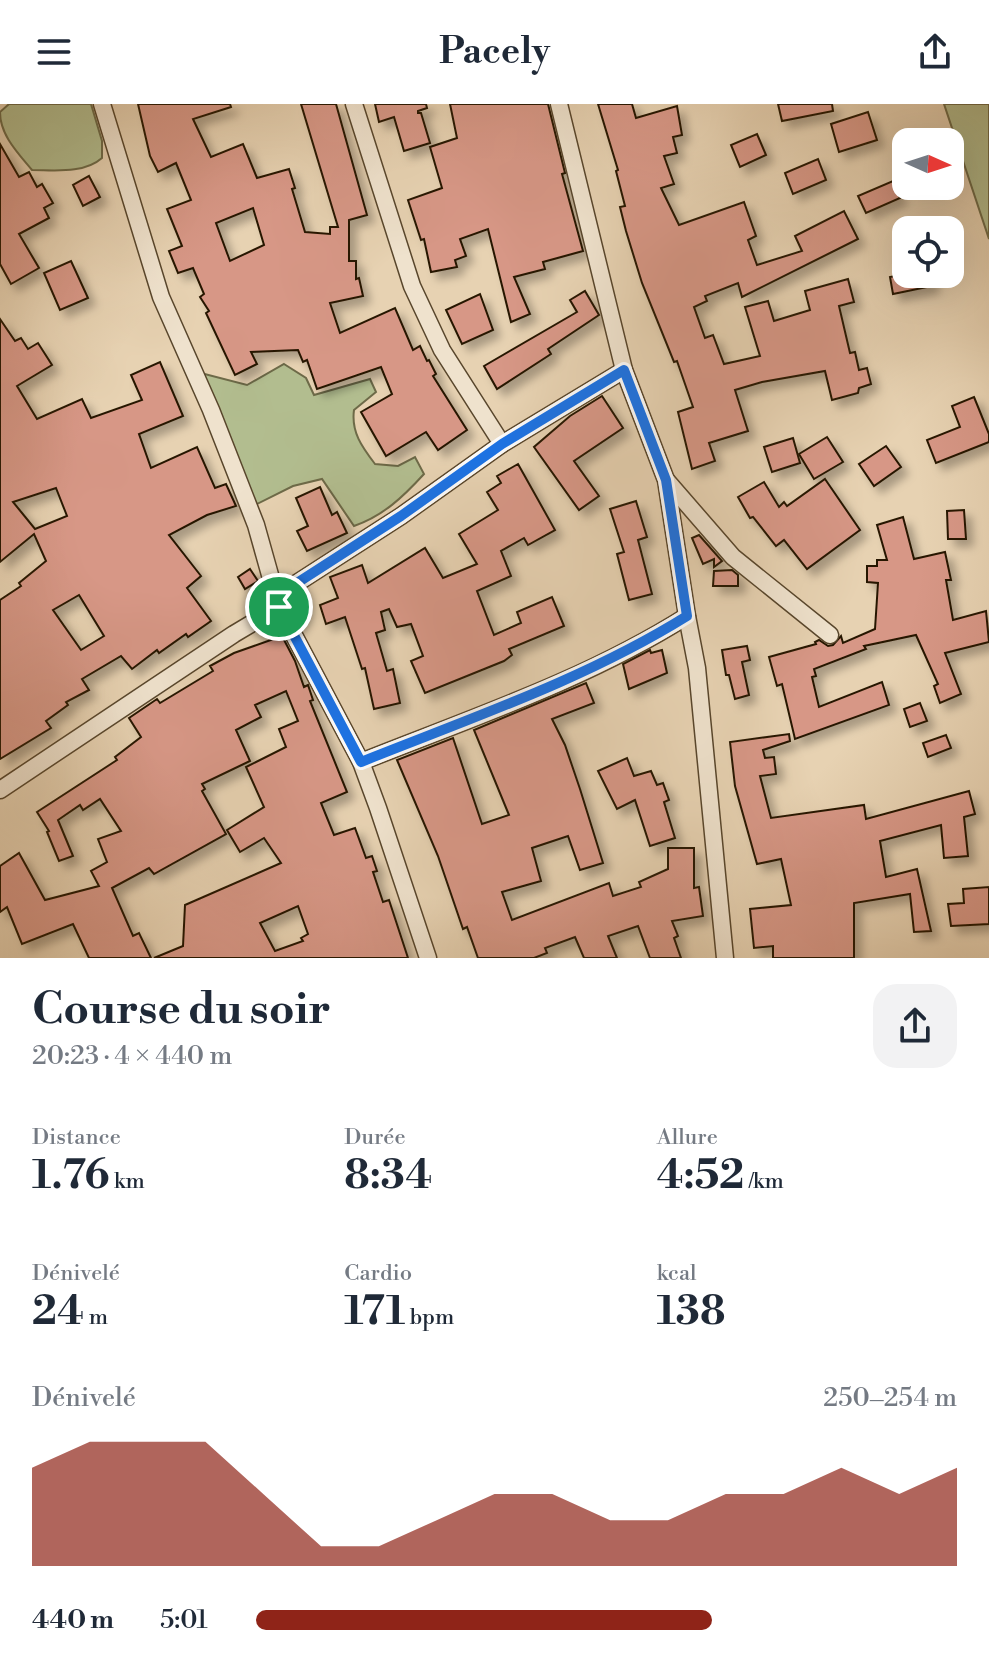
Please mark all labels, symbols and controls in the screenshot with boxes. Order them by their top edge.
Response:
icon: menu [32,30,76,74]
text: Pacely [439,30,550,75]
icon: share [913,30,957,74]
north arrow [892,128,964,200]
map controls [892,128,964,288]
button: locate [892,216,964,288]
pin [245,573,313,641]
icon: arrive [257,585,301,629]
text: Course du soir [32,982,331,1037]
button: share [873,984,957,1068]
text: 20:23 · 4 × 440 m [32,1040,232,1072]
text: Distance [32,1124,121,1151]
text: Durée [344,1124,406,1151]
text: Allure [657,1124,718,1151]
text: 1.76 [32,1151,110,1201]
text: 8:34 [344,1151,432,1201]
text: 4:52 [657,1151,744,1201]
text: km [110,1168,145,1195]
text: /km [744,1168,784,1195]
text: Dénivelé [32,1260,120,1287]
text: Cardio [344,1260,412,1287]
text: kcal [657,1260,697,1287]
text: 24 [32,1287,84,1337]
text: 171 [344,1287,405,1337]
text: 138 [657,1287,725,1337]
text: m [84,1304,108,1331]
text: bpm [405,1304,454,1331]
text: Dénivelé [32,1382,136,1414]
text: 250–254 m [823,1382,957,1414]
text: 440 m [32,1604,114,1636]
text: 5:01 [160,1604,208,1636]

